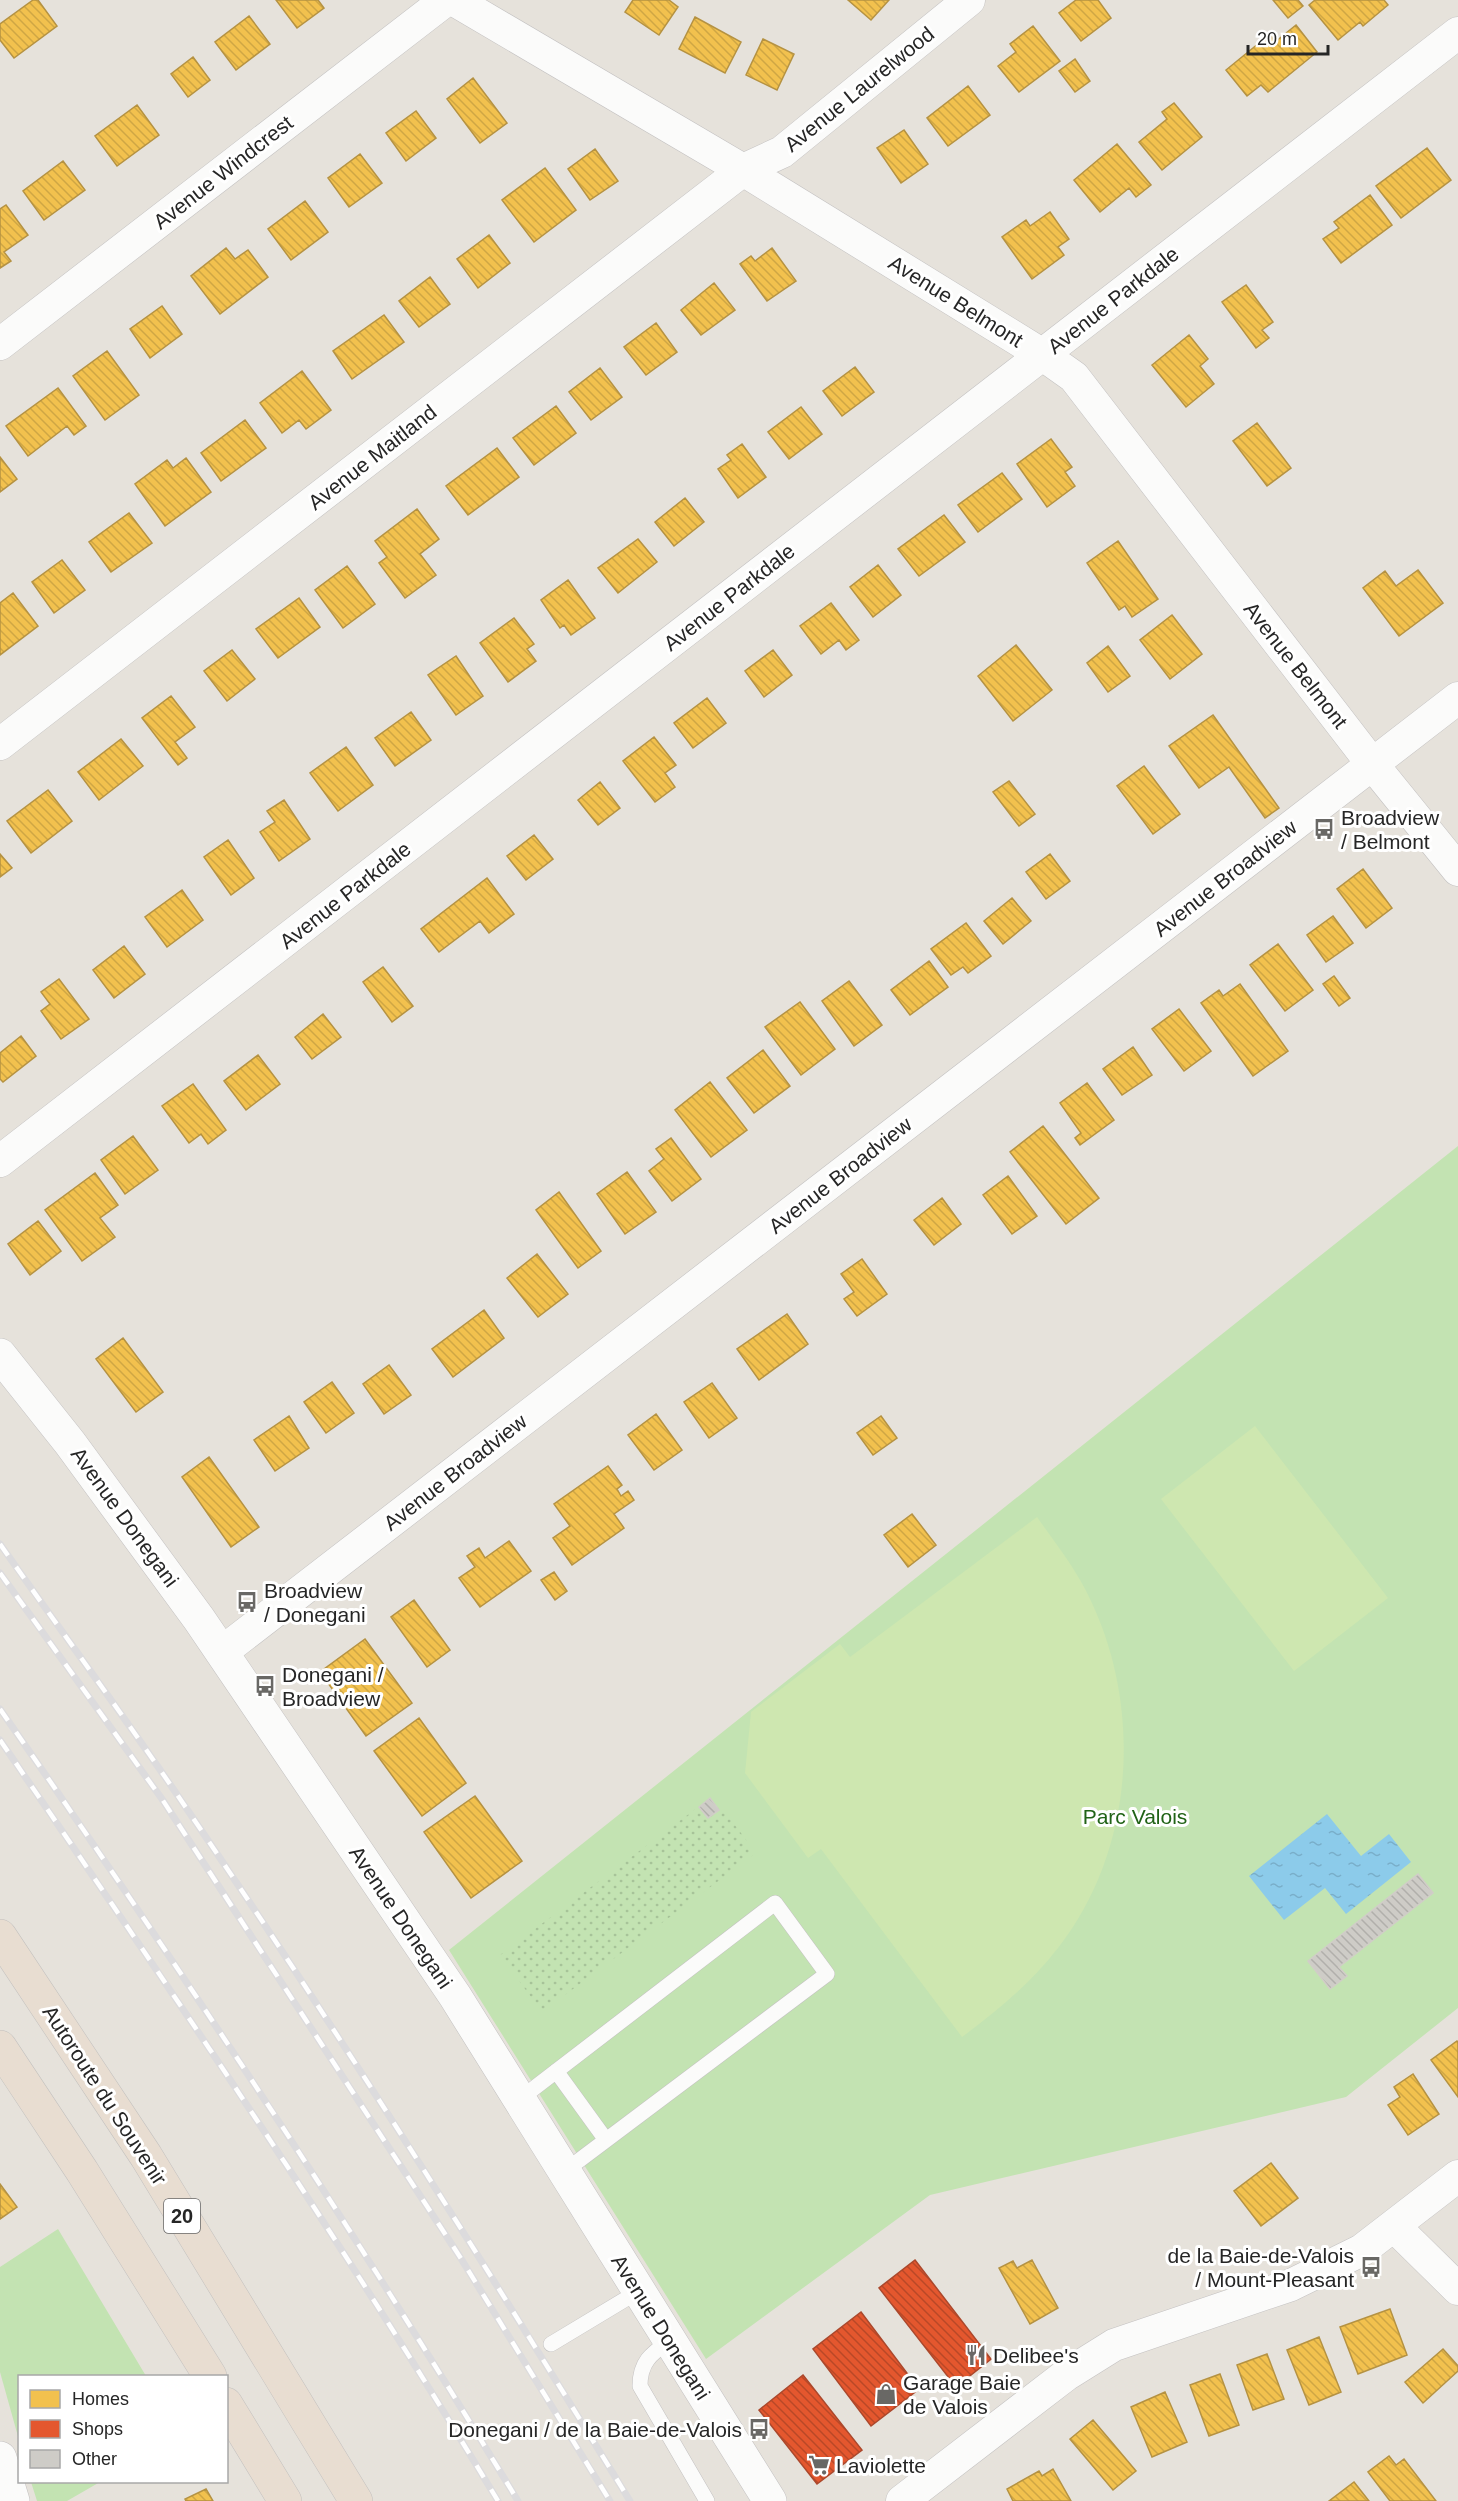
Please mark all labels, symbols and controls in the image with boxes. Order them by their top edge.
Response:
scale bar [1248,18,1328,56]
street label: Avenue Laurelwood [780,22,938,156]
text: 20 m [1257,29,1297,49]
street label: Avenue Windcrest [149,110,297,233]
street label: Avenue Parkdale [1043,242,1183,358]
street label: Avenue Belmont [885,251,1027,352]
street label: Avenue Maitland [303,400,441,514]
street label: Avenue Parkdale [659,539,799,655]
street label: Avenue Belmont [1240,597,1352,733]
place label: Broadview / Belmont [1341,806,1440,853]
street label: Avenue Broadview [1149,815,1302,941]
bus stop icon: Broadview / Belmont [1312,817,1336,841]
street label: Avenue Parkdale [275,837,415,953]
street label: Avenue Broadview [764,1112,917,1238]
street label: Avenue Broadview [379,1409,532,1535]
street label: Avenue Donegani [67,1443,183,1591]
place label: Broadview / Donegani [264,1579,366,1626]
bus stop icon: Broadview / Donegani [235,1590,259,1614]
place label: Donegani / Broadview [282,1663,384,1710]
bus stop icon: Donegani / Broadview [253,1674,277,1698]
park label: Parc Valois [1083,1805,1187,1828]
street label: Avenue Donegani [345,1842,457,1992]
street label: Autoroute du Souvenir [38,2001,172,2189]
road number: 20 [164,2199,200,2233]
place label: de la Baie-de-Valois / Mount-Pleasant [1168,2244,1354,2291]
street label: Avenue Donegani [607,2250,715,2404]
bus stop icon: de la Baie-de-Valois / Mount-Pleasant [1359,2255,1383,2279]
restaurant icon: Delibee's [964,2343,988,2367]
place label: Delibee's [993,2344,1079,2367]
place label: Garage Baie de Valois [903,2371,1021,2418]
legend [18,2375,228,2483]
shop icon: Garage Baie de Valois [874,2382,898,2406]
text: Homes [72,2389,129,2409]
bus stop icon: Donegani / de la Baie-de-Valois [747,2417,771,2441]
place label: Donegani / de la Baie-de-Valois [448,2418,742,2441]
text: Shops [72,2419,123,2439]
text: Other [72,2449,117,2469]
supermarket icon: Laviolette [807,2453,831,2477]
place label: Laviolette [836,2454,926,2477]

